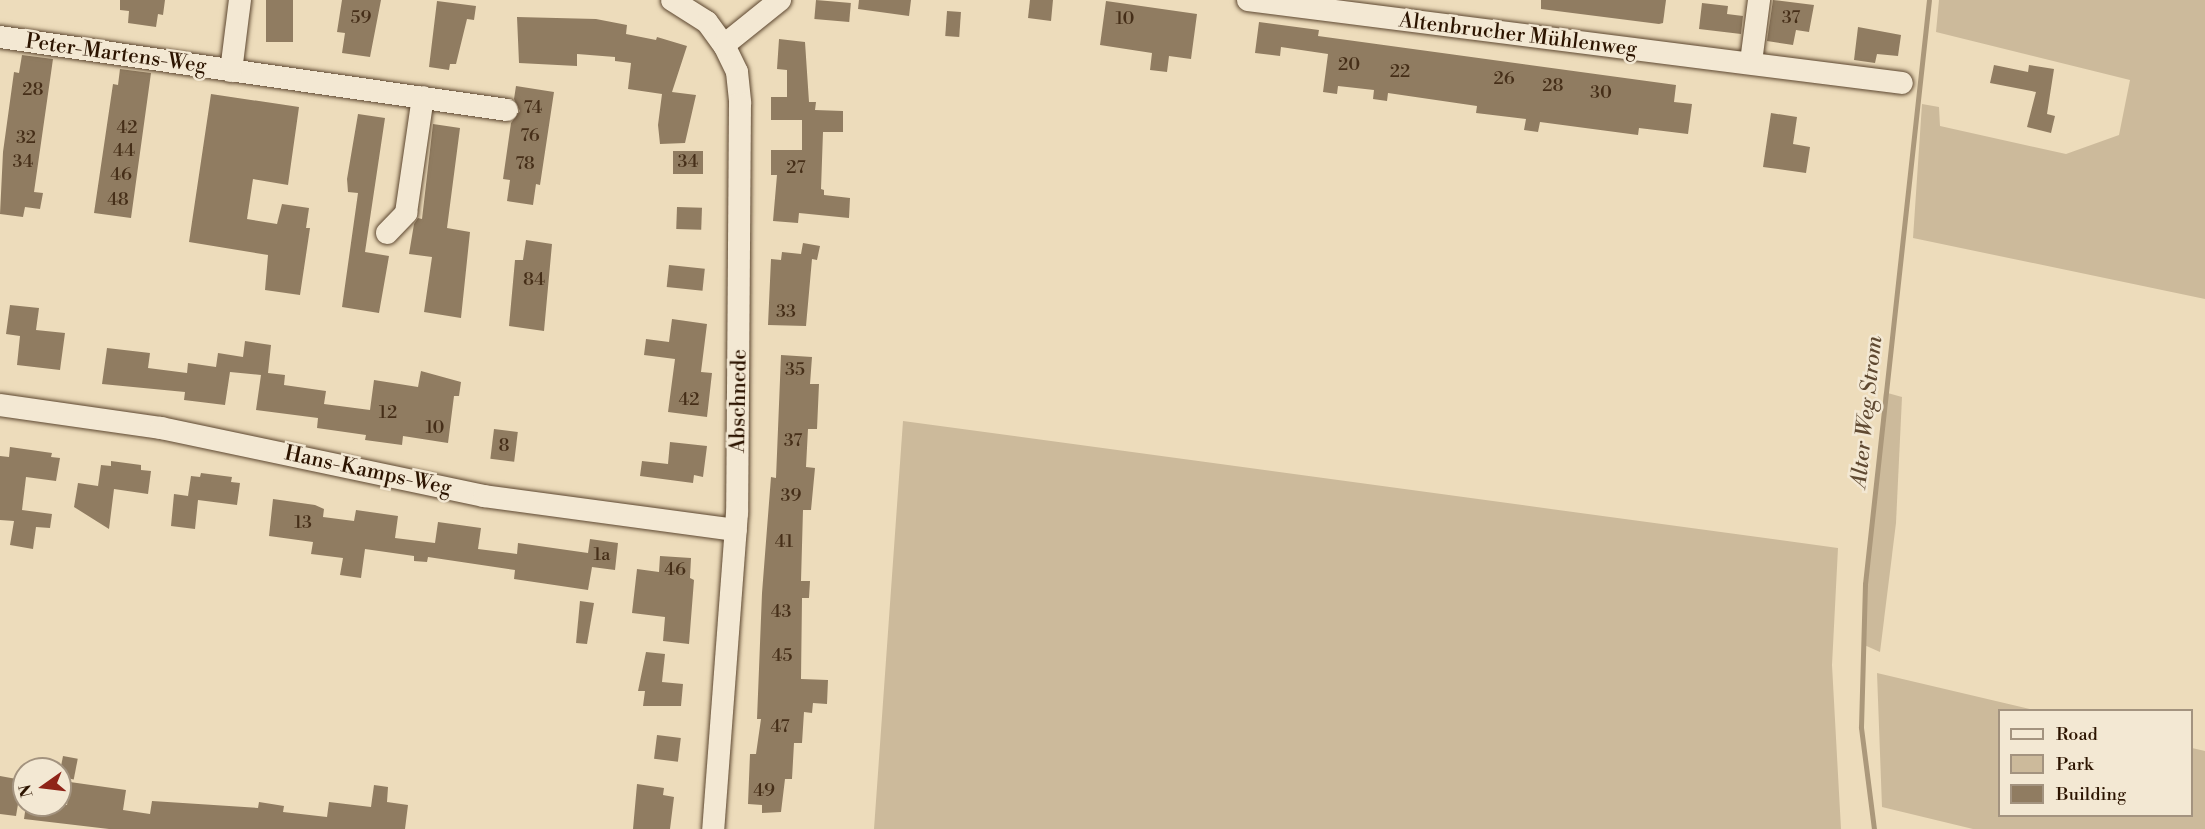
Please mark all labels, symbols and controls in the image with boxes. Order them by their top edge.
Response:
house number: 59 [351,7,371,29]
house number: 37 [1782,7,1800,29]
house number: 10 [1115,8,1135,30]
street label: Altenbrucher Mühlenweg [1397,8,1639,62]
street label: Peter-Martens-Weg [24,29,208,79]
house number: 20 [1338,54,1360,76]
house number: 22 [1390,61,1410,83]
house number: 26 [1493,68,1515,90]
house number: 28 [1542,75,1564,97]
house number: 28 [22,79,44,101]
house number: 30 [1590,82,1612,104]
house number: 74 [524,97,542,119]
house number: 42 [117,117,137,139]
house number: 76 [520,125,540,147]
house number: 32 [16,127,36,149]
house number: 44 [113,140,135,162]
house number: 34 [13,151,33,173]
house number: 34 [678,151,698,173]
house number: 78 [515,153,535,175]
house number: 27 [786,157,806,179]
house number: 46 [110,164,132,186]
house number: 48 [107,189,129,211]
house number: 84 [523,269,545,291]
house number: 33 [776,301,796,323]
water label: Alter Weg Strom [1846,335,1888,489]
street label: Abschnede [725,349,753,453]
house number: 35 [785,359,805,381]
house number: 42 [679,389,699,411]
house number: 12 [379,402,397,424]
house number: 10 [425,417,445,439]
house number: 37 [784,430,802,452]
house number: 8 [498,435,510,457]
street label: Hans-Kamps-Weg [282,441,454,501]
house number: 39 [781,485,801,507]
house number: 13 [294,512,312,534]
house number: 41 [775,531,793,553]
house number: 1a [594,544,610,566]
house number: 46 [664,559,686,581]
house number: 43 [771,601,791,623]
house number: 45 [772,645,792,667]
legend [1998,709,2193,817]
house number: 47 [770,716,790,738]
text: Road [2056,723,2098,746]
text: Park [2056,753,2093,776]
north arrow [12,757,72,817]
house number: 49 [753,780,775,802]
text: N [15,782,38,799]
text: Building [2056,783,2126,806]

